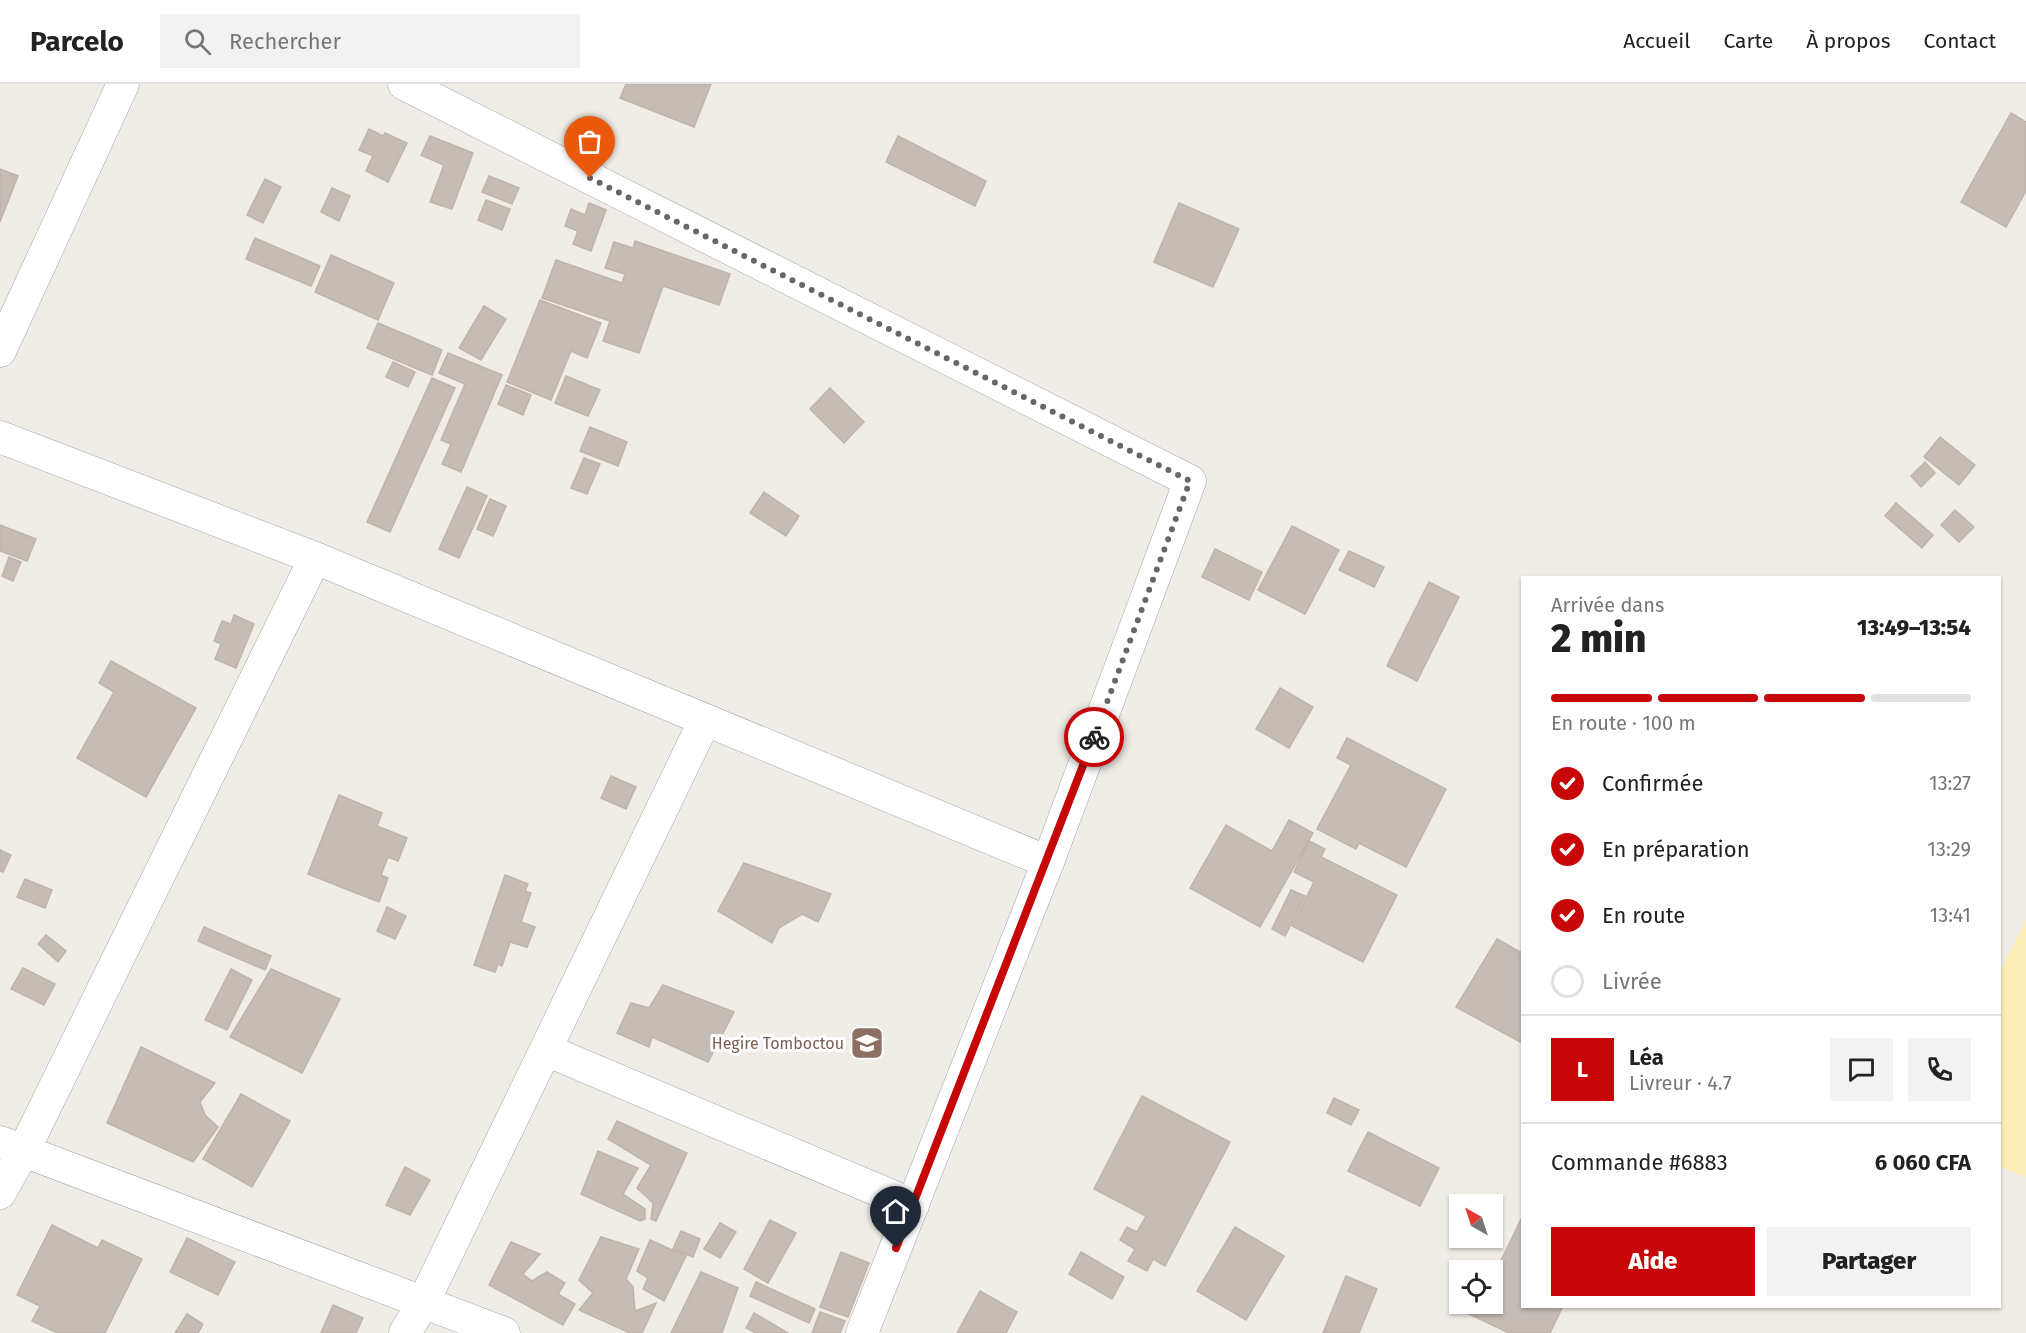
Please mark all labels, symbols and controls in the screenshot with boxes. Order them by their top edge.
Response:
search box [160,14,580,68]
text: Parcelo [30,25,124,58]
icon: search [181,25,214,58]
text: Rechercher [229,28,341,55]
text: Accueil [1623,28,1690,54]
text: Carte [1723,28,1773,54]
text: À propos [1806,28,1891,54]
text: Contact [1924,28,1996,54]
pin [564,116,615,178]
icon: bag [573,125,606,158]
text: Arrivée dans [1551,593,1664,617]
text: 13:49–13:54 [1857,614,1971,641]
text: 2 min [1551,616,1647,662]
courier [1064,707,1124,767]
text: En route · 100 m [1551,711,1696,735]
icon: bike [1078,721,1111,754]
icon: check [1551,767,1584,800]
text: Confirmée [1602,770,1704,797]
text: 13:27 [1929,771,1971,795]
icon: check [1551,833,1584,866]
text: En préparation [1602,836,1750,863]
text: 13:29 [1927,837,1971,861]
icon: check [1551,899,1584,932]
text: En route [1602,902,1685,929]
text: 13:41 [1930,903,1971,927]
text: Livrée [1602,968,1662,995]
school or university icon: Hegire Tomboctou [849,1025,885,1061]
place label: Hegire Tomboctou [712,1034,844,1053]
button: chat [1830,1038,1893,1101]
button: phone [1908,1038,1971,1101]
text: Léa [1629,1044,1664,1071]
text: L [1577,1056,1588,1083]
text: Livreur · 4.7 [1629,1071,1732,1095]
text: Commande #6883 [1551,1149,1728,1176]
text: 6 060 CFA [1875,1149,1971,1176]
pin [870,1186,921,1248]
north arrow [1449,1194,1503,1248]
map controls [1449,1194,1503,1314]
icon: home [879,1195,912,1228]
button: Aide [1551,1227,1755,1296]
button: Partager [1767,1227,1971,1296]
button: locate [1449,1260,1503,1314]

